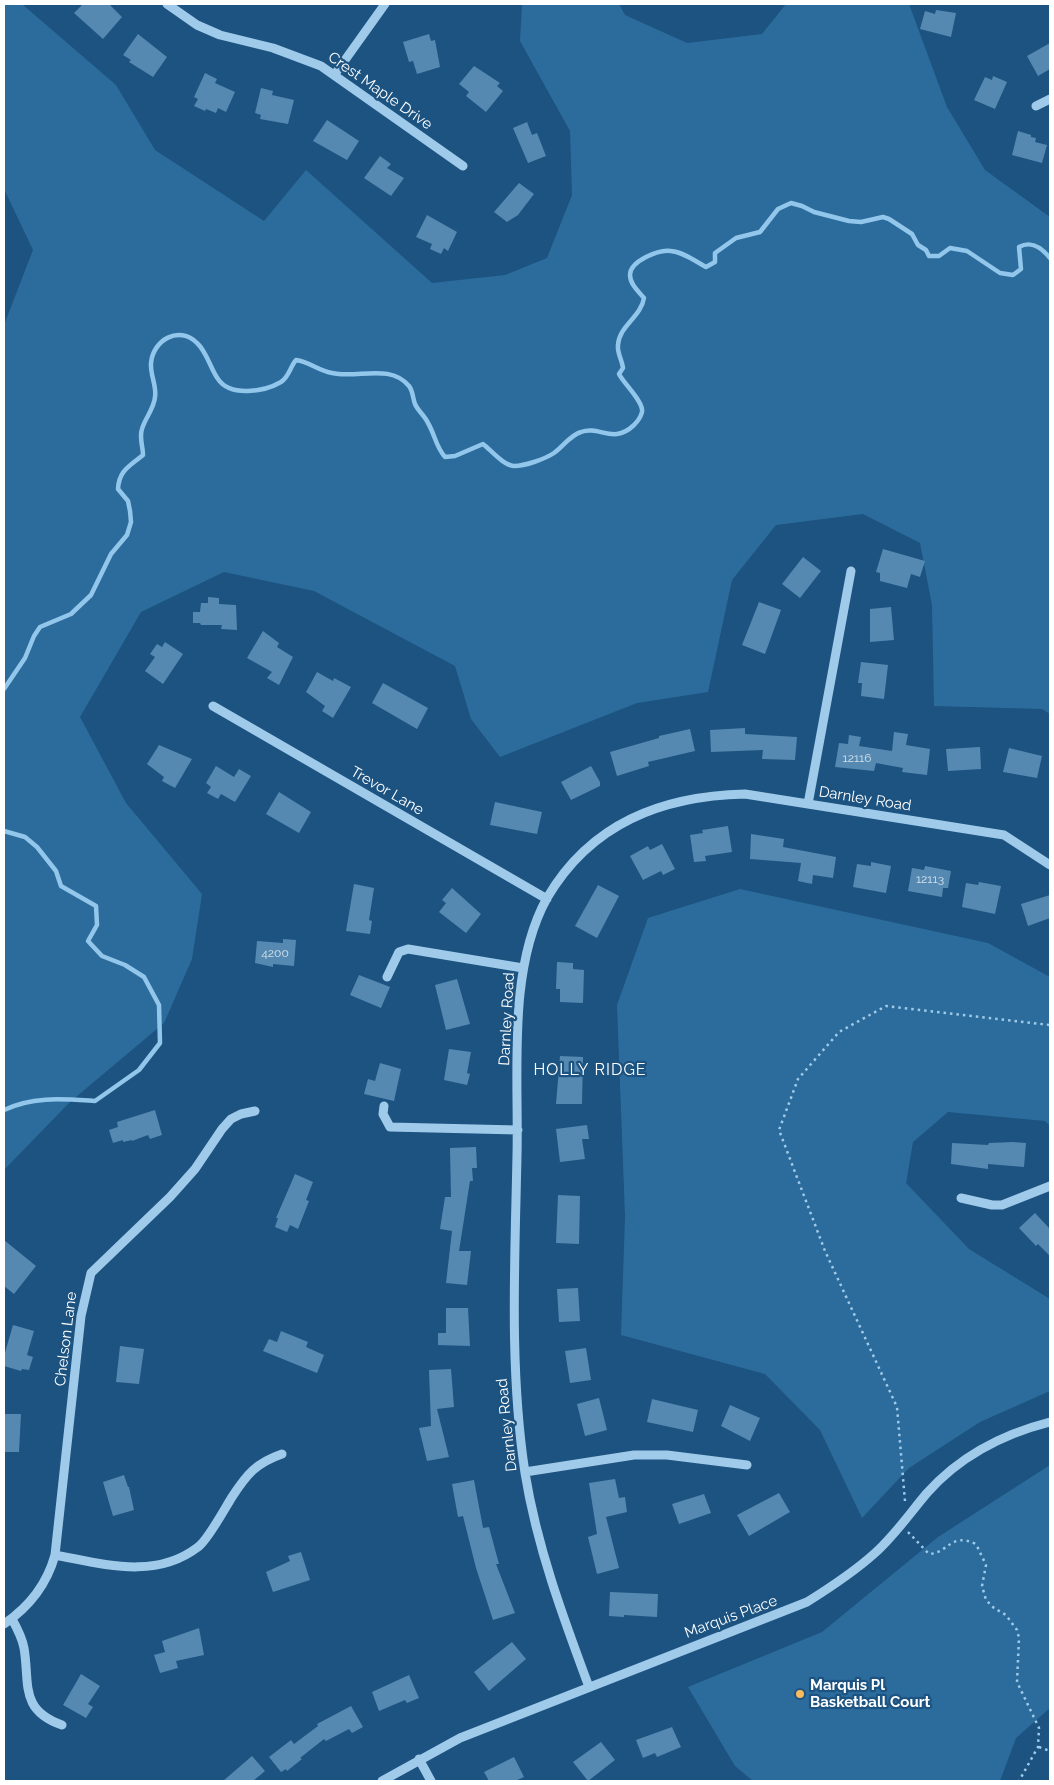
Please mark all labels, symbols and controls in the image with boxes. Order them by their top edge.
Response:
street label: Crest Maple Drive [324,48,436,134]
house number: 12116 [843,751,871,765]
street label: Trevor Lane [347,763,427,819]
street label: Darnley Road [817,783,913,815]
house number: 12113 [916,872,944,886]
house number: 4200 [261,946,289,960]
street label: Darnley Road [496,972,518,1066]
district label: HOLLY RIDGE [532,1060,648,1080]
street label: Chelson Lane [51,1291,81,1387]
street label: Darnley Road [493,1378,521,1472]
street label: Marquis Place [682,1592,780,1642]
place label: Marquis Pl Basketball Court [810,1676,930,1711]
marker: Marquis Pl Basketball Court [794,1688,806,1700]

